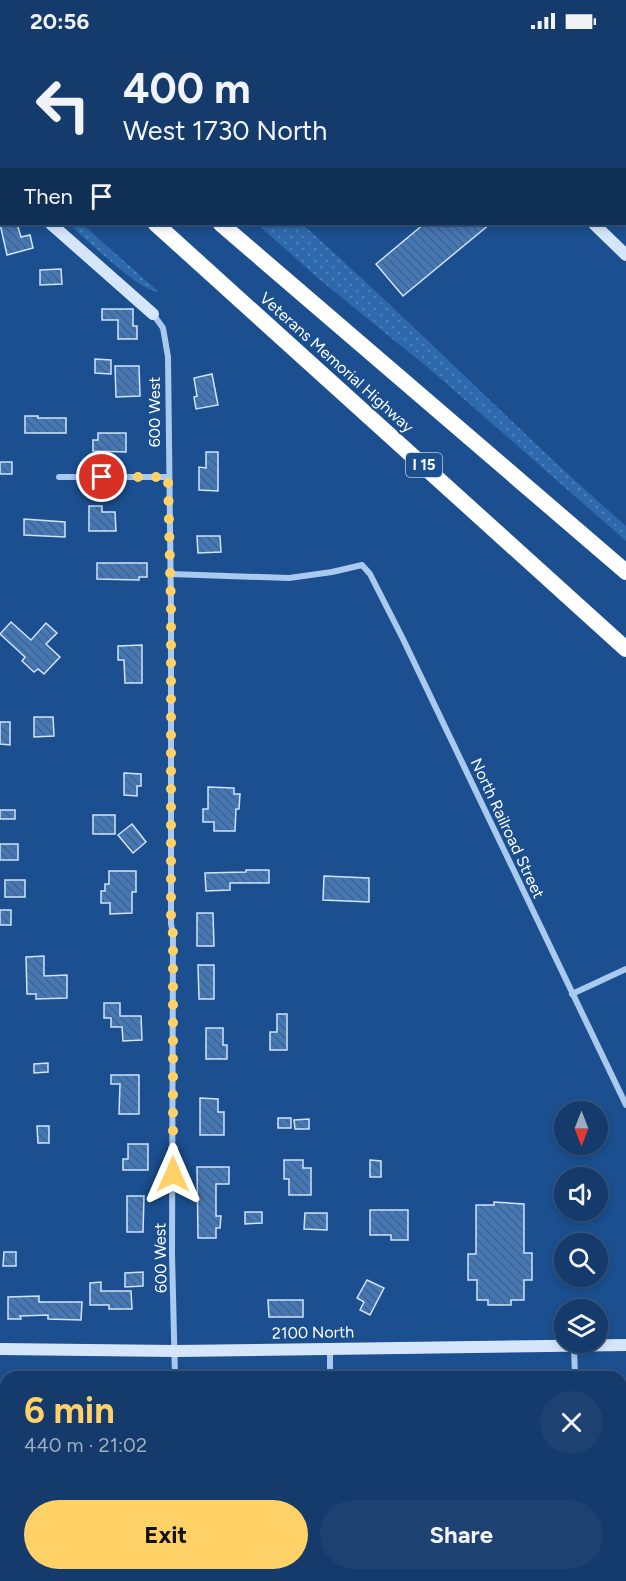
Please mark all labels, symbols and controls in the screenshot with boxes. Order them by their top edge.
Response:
text: 20:56 [30,8,89,35]
text: 400 m [123,63,251,114]
icon: left [24,66,102,144]
text: West 1730 North [123,114,327,147]
icon: arrive [85,180,118,213]
text: Then [24,183,73,210]
street label: Veterans Memorial Highway [256,288,418,437]
street label: 600 West [145,377,164,447]
pin [76,451,127,502]
road number: I 15 [406,453,442,477]
icon: arrive [85,460,118,493]
street label: North Railroad Street [467,755,548,901]
north arrow [554,1101,608,1155]
map controls [554,1101,608,1353]
position arrow [141,1142,205,1206]
button: sound [554,1167,608,1221]
street label: 600 West [150,1223,171,1293]
button: search [554,1233,608,1287]
button: layers [554,1299,608,1353]
street label: 2100 North [272,1322,354,1343]
text: 6 min [24,1389,115,1432]
button: close [540,1391,603,1454]
text: 440 m · 21:02 [24,1433,147,1457]
button: Exit [24,1500,308,1569]
button: Share [320,1500,603,1569]

